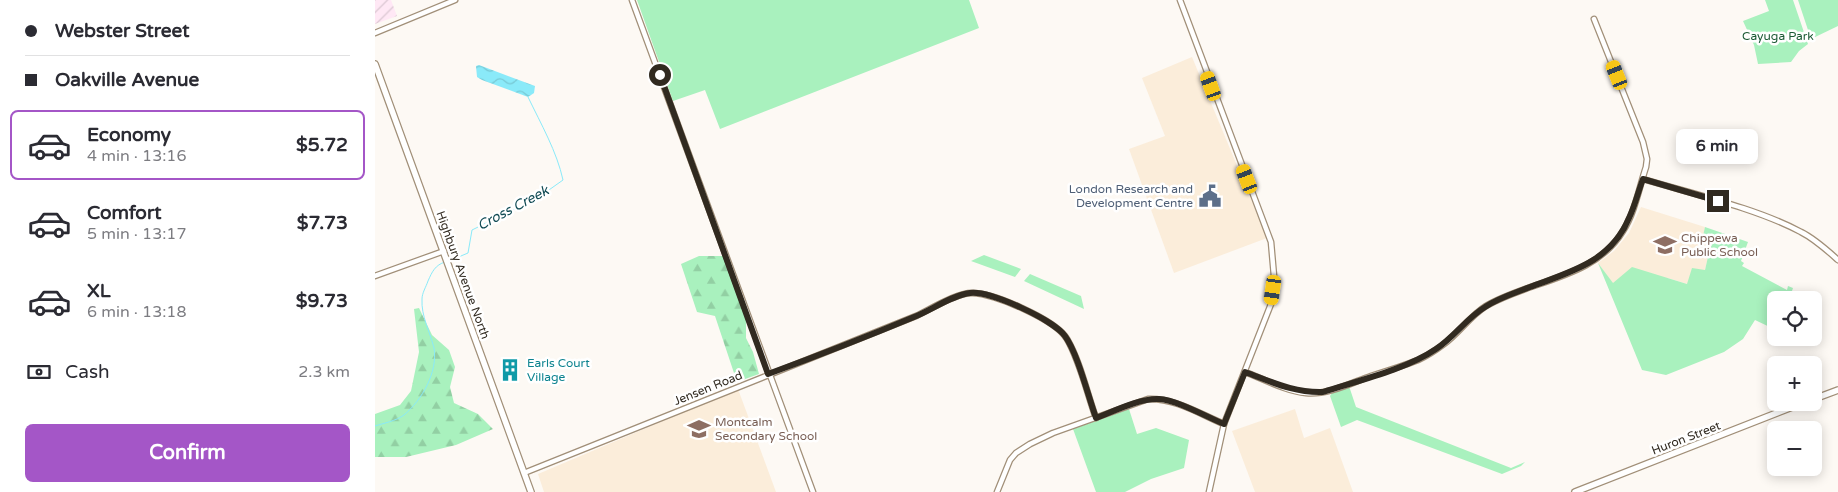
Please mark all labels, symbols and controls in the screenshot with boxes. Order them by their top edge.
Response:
text: Webster Street [55,20,190,42]
park label: Cayuga Park [1742,29,1814,43]
car [1604,58,1629,92]
route start [649,64,671,86]
text: Oakville Avenue [55,69,199,91]
car [1198,69,1223,103]
icon: car [27,123,72,168]
text: Economy [87,124,171,146]
callout: 6 min [1677,128,1759,164]
text: $5.72 [296,134,348,156]
text: 6 min [1696,136,1738,156]
text: 4 min · 13:16 [87,146,186,166]
car [1234,162,1259,196]
water label: Cross Creek [474,181,553,234]
place label: London Research and Development Centre [1069,182,1193,210]
public building icon: London Research and Development Centre [1197,183,1223,209]
route end [1707,190,1729,212]
icon: car [27,201,72,246]
text: Comfort [87,202,161,224]
street label: Highbury Avenue North [433,209,493,341]
text: $7.73 [297,212,348,234]
text: 5 min · 13:17 [87,224,186,244]
place label: Chippewa Public School [1681,231,1758,259]
school or university icon: Chippewa Public School [1652,232,1678,258]
car [1263,274,1282,306]
icon: car [27,279,72,324]
text: XL [87,280,111,302]
text: $9.73 [296,290,348,312]
map controls [1767,291,1822,476]
button: locate [1767,291,1822,346]
text: 6 min · 13:18 [87,302,186,322]
place label: Earls Court Village [527,356,590,384]
button: + [1767,356,1822,411]
building icon: Earls Court Village [497,357,523,383]
icon: cash [25,358,53,386]
text: Cash [65,361,110,383]
text: 2.3 km [298,362,350,382]
street label: Jensen Road [672,368,744,408]
place label: Montcalm Secondary School [715,415,817,443]
school or university icon: Montcalm Secondary School [686,416,712,442]
street label: Huron Street [1650,418,1723,458]
button: − [1767,421,1822,476]
button: Confirm [25,424,350,482]

